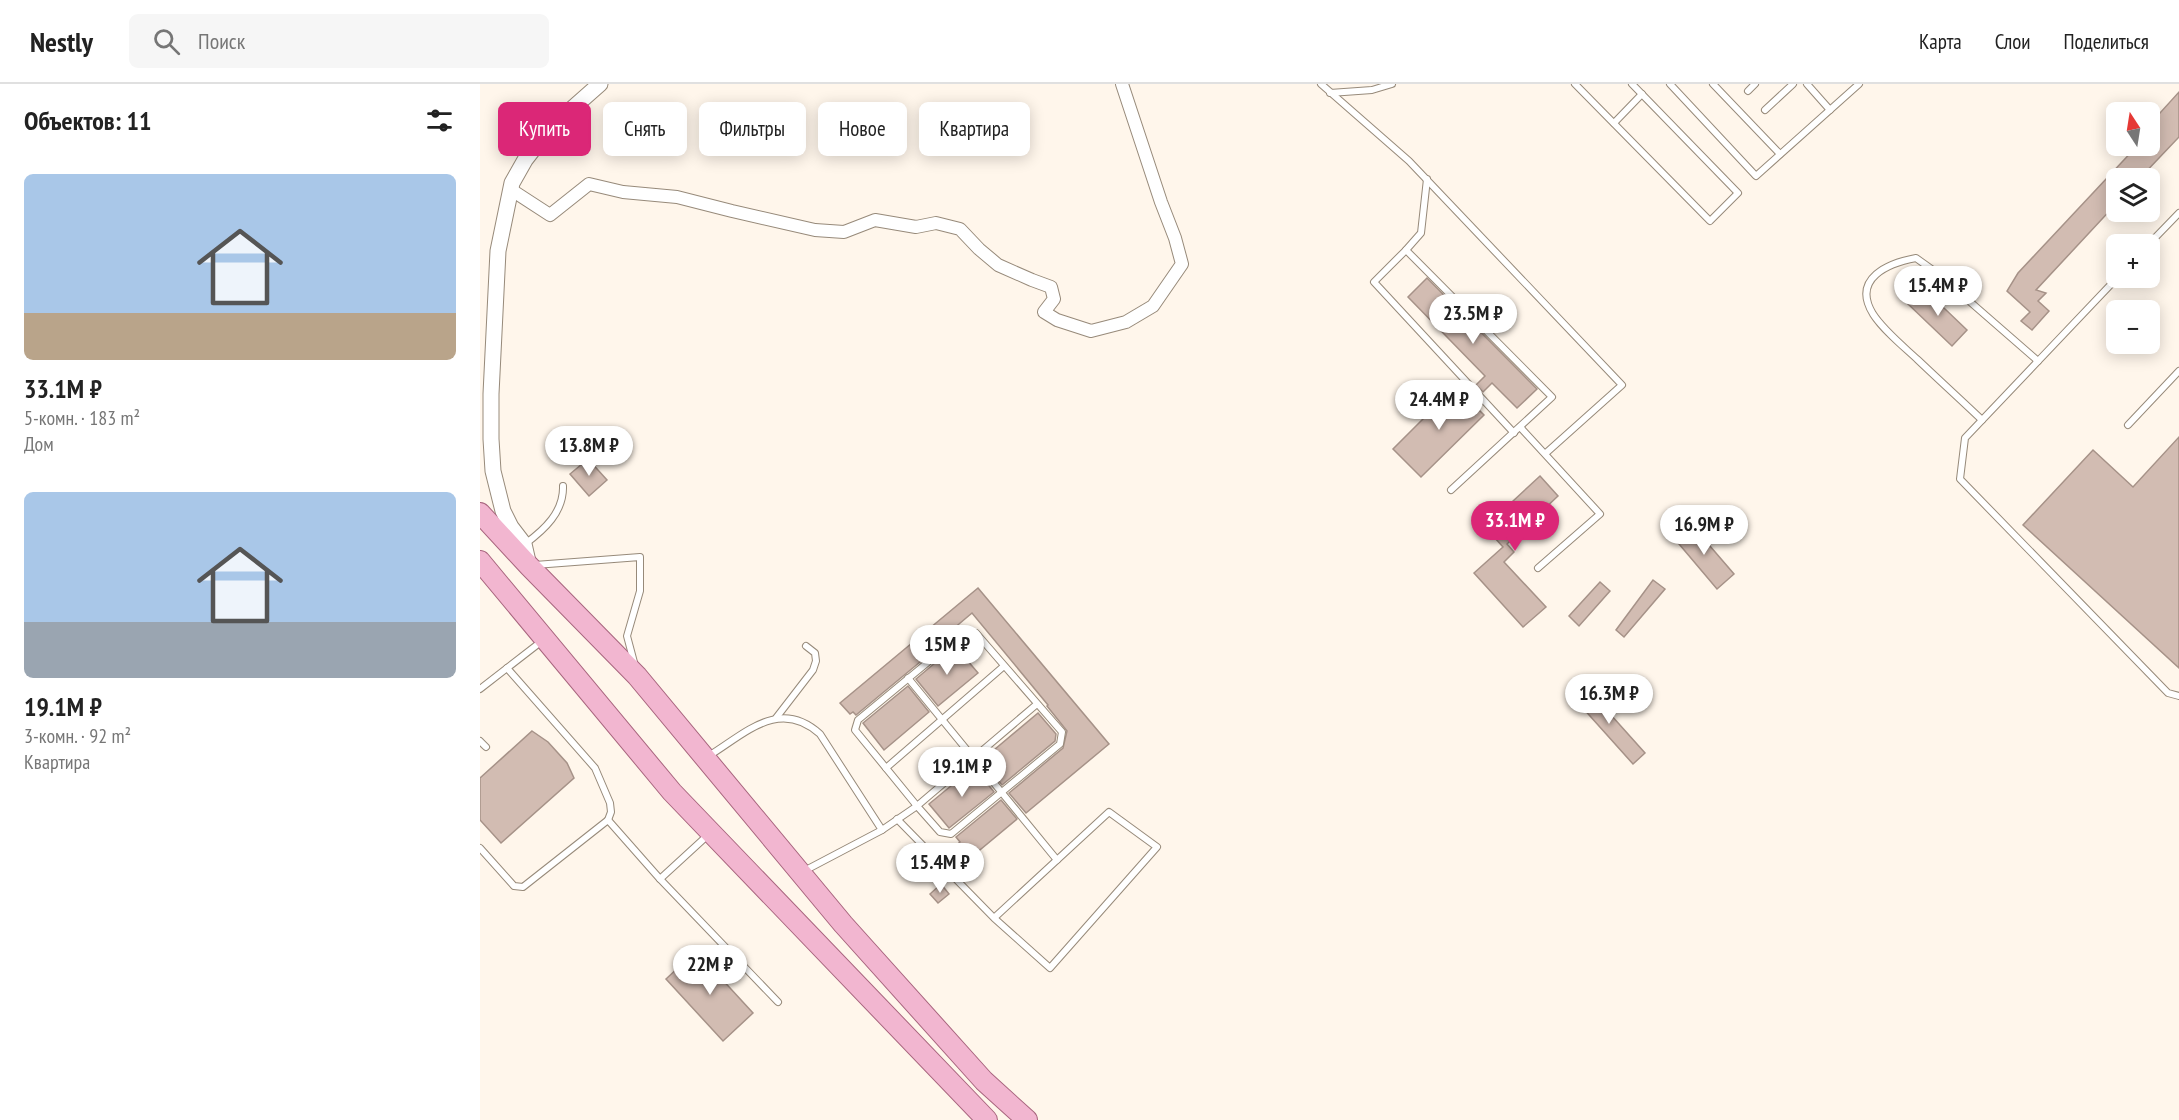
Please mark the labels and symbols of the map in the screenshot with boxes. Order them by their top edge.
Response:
north arrow [2106,102,2160,156]
pin: 15.4M ₽ [1883,266,1993,317]
pin: 23.5M ₽ [1418,294,1528,345]
pin: 24.4M ₽ [1384,380,1494,431]
pin: 13.8M ₽ [534,426,644,477]
pin: 33.1M ₽ [1460,501,1570,552]
pin: 16.9M ₽ [1649,505,1759,556]
pin: 15M ₽ [905,625,989,676]
pin: 16.3M ₽ [1554,674,1664,725]
pin: 19.1M ₽ [907,747,1017,798]
pin: 15.4M ₽ [885,843,995,894]
pin: 22M ₽ [668,945,752,996]

